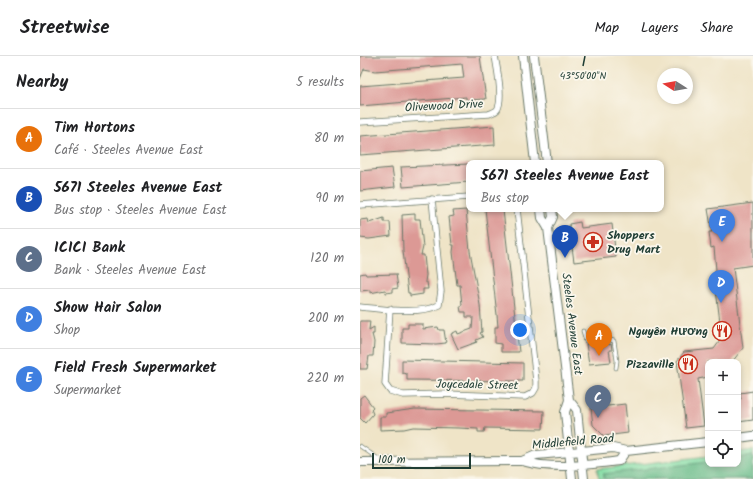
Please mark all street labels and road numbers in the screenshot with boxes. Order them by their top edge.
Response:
street label: Olivewood Drive [404,94,484,118]
street label: Steeles Avenue East [556,272,588,376]
street label: Joycedale Street [436,375,519,395]
street label: Middlefield Road [531,429,616,455]

